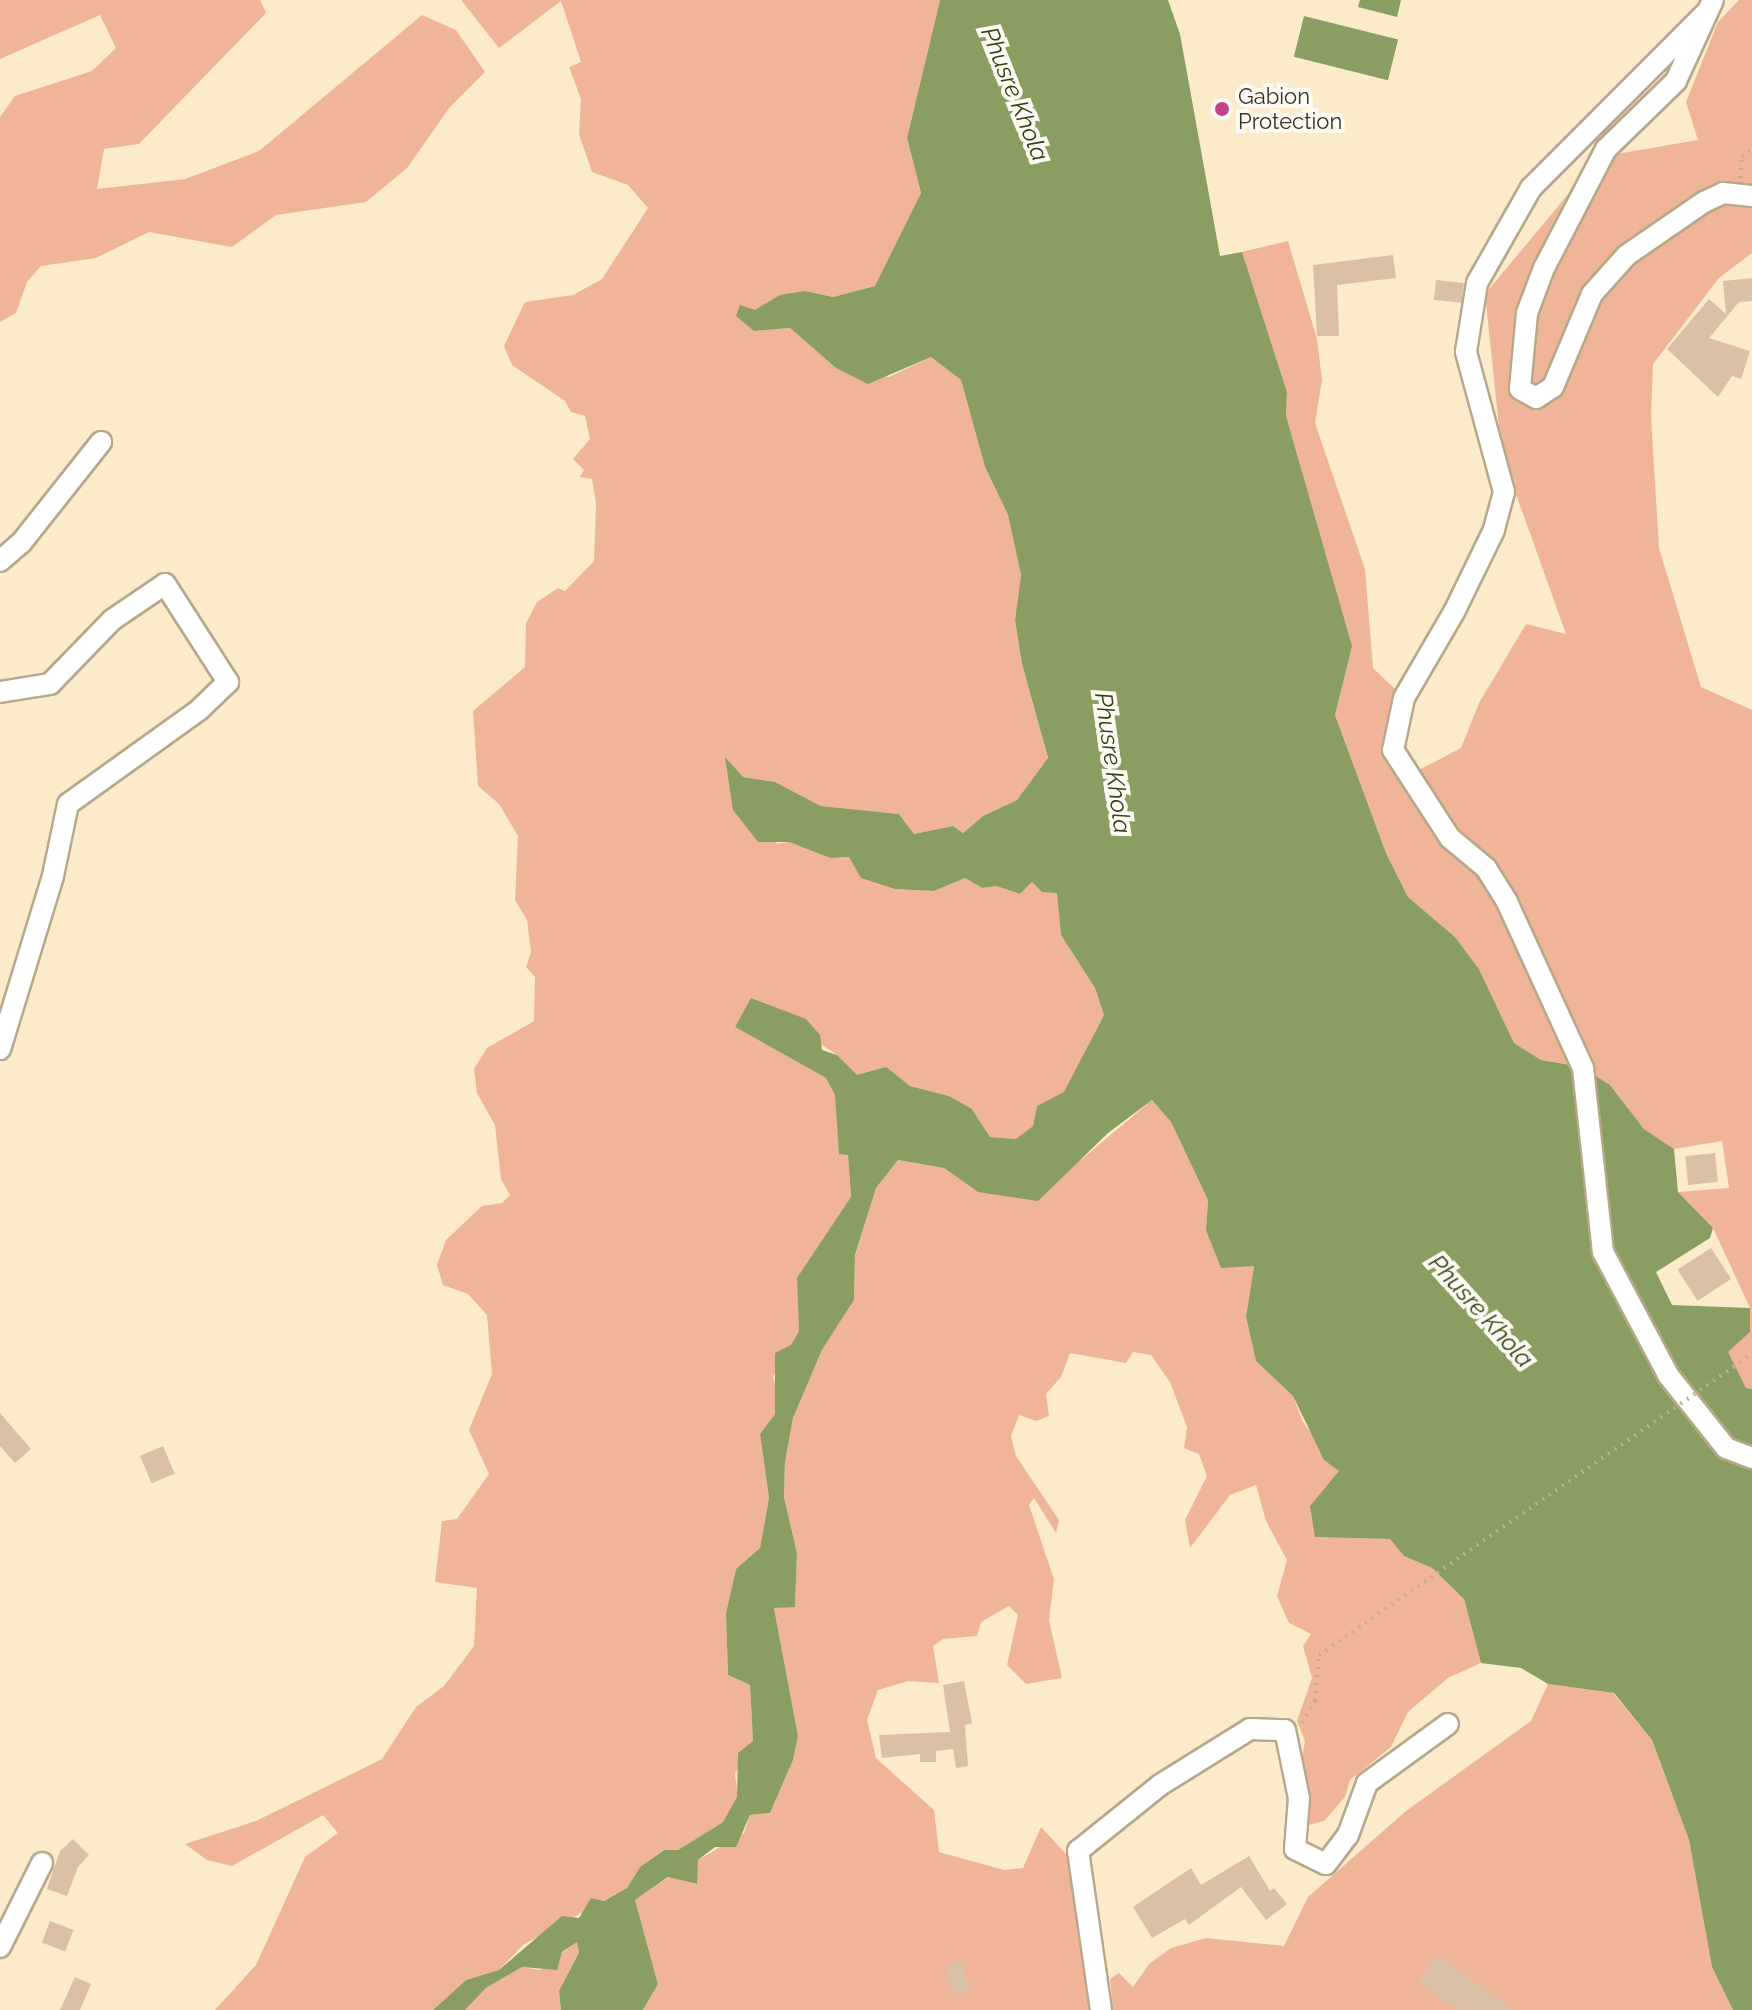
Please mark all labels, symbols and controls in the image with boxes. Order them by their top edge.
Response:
water label: Phusre Khola [975,23,1055,165]
place label: Gabion Protection [1238,83,1342,134]
marker: Gabion Protection [1213,100,1231,118]
water label: Phusre Khola [1089,691,1137,835]
water label: Phusre Khola [1423,1249,1539,1373]

